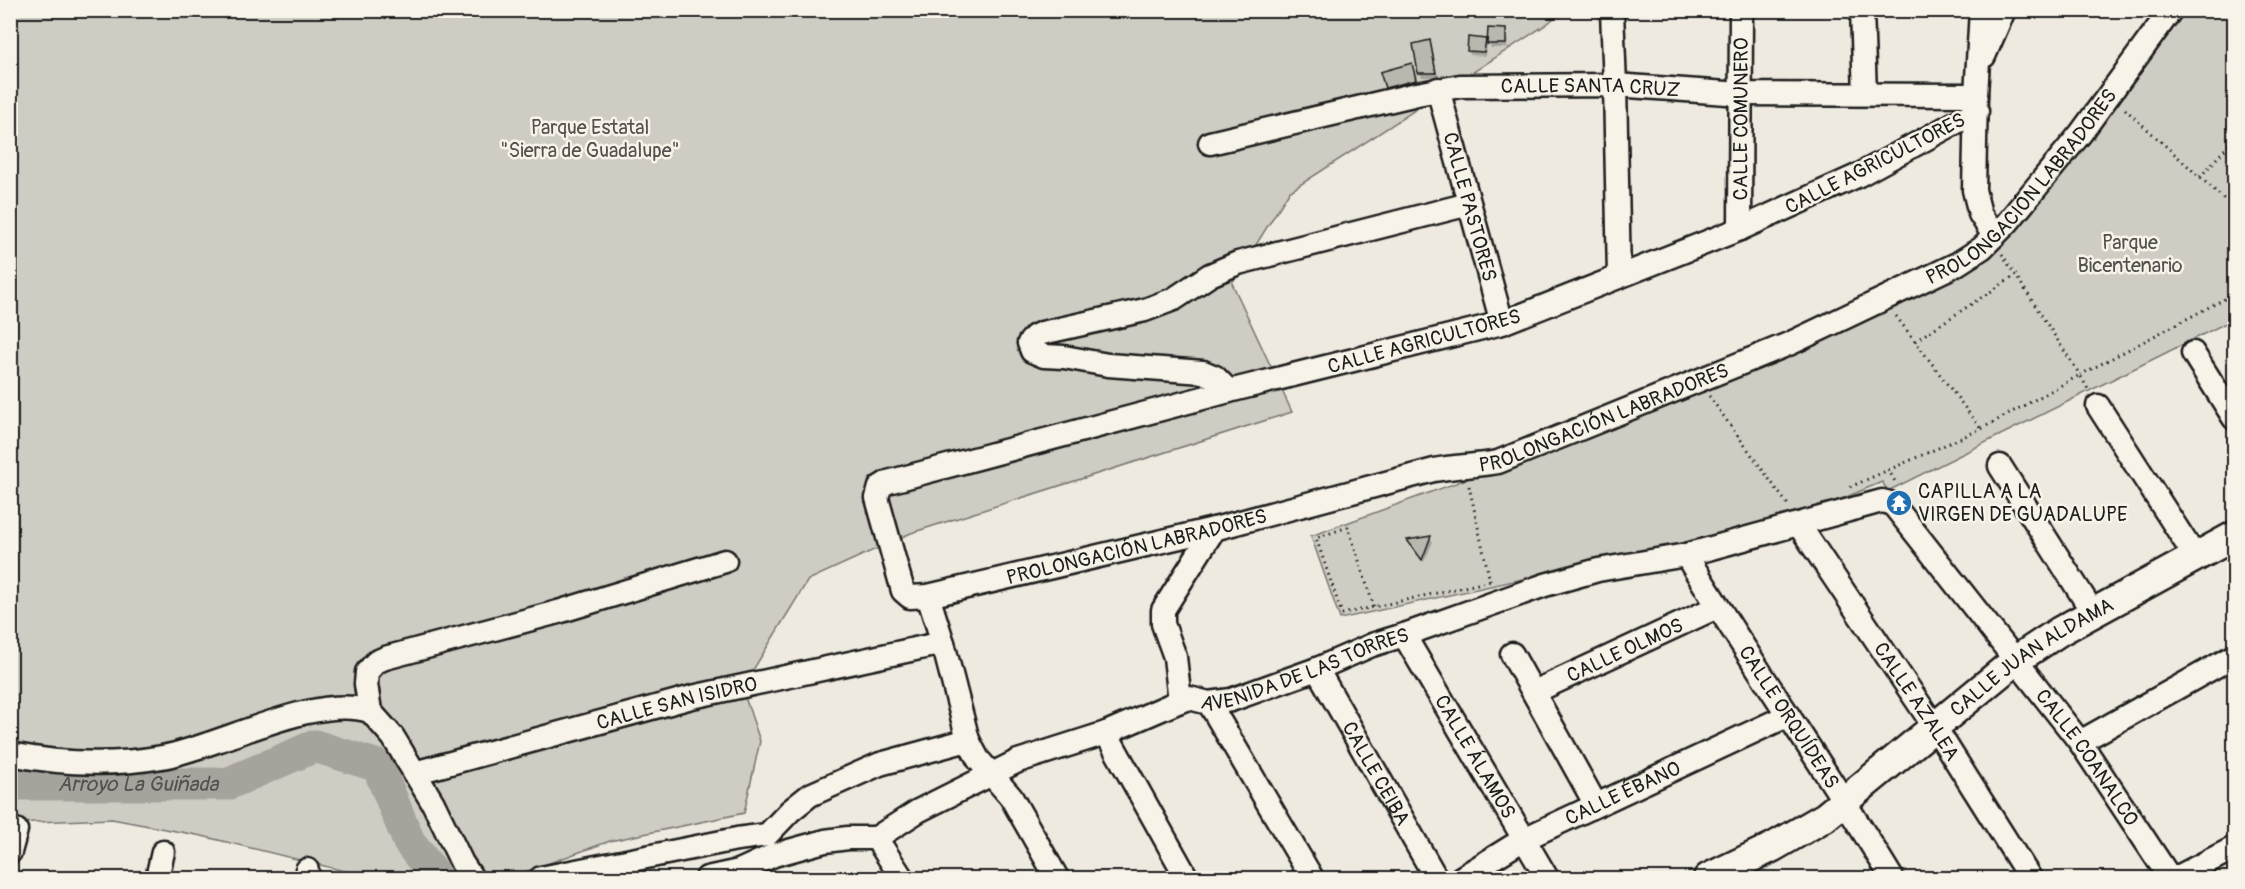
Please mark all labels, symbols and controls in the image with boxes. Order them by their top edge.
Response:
street label: CALLE COMUNERO [1728,38,1754,200]
street label: CALLE SANTA CRUZ [1501,73,1681,103]
street label: PROLONGACIÓN LABRADORES [1922,84,2122,290]
street label: CALLE AGRICULTORES [1781,107,1969,220]
park label: Parque Estatal "Sierra de Guadalupe" [500,115,680,163]
street label: CALLE PASTORES [1437,129,1502,284]
park label: Parque Bicentenario [2077,230,2183,278]
street label: CALLE AGRICULTORES [1325,304,1523,379]
street label: PROLONGACIÓN LABRADORES [1477,358,1732,478]
place label: CAPILLA A LA VIRGEN DE GUADALUPE [1918,479,2127,527]
temple icon: CAPILLA A LA VIRGEN DE GUADALUPE [1884,488,1914,518]
street label: PROLONGACIÓN LABRADORES [1004,503,1270,590]
street label: CALLE JUAN ALDAMA [1945,592,2118,722]
street label: CALLE OLMOS [1563,613,1687,688]
street label: AVENIDA DE LAS TORRES [1199,622,1412,717]
street label: CALLE AZALEA [1868,637,1965,765]
street label: CALLE ORQUÍDEAS [1733,641,1845,793]
street label: CALLE SAN ISIDRO [594,671,760,736]
street label: CALLE COANALCO [2030,684,2144,831]
street label: CALLE ÁLAMOS [1429,690,1521,823]
street label: CALLE CEIBA [1337,717,1415,830]
street label: CALLE ÉBANO [1561,756,1684,831]
water label: Arroyo La Guiñada [58,771,220,798]

